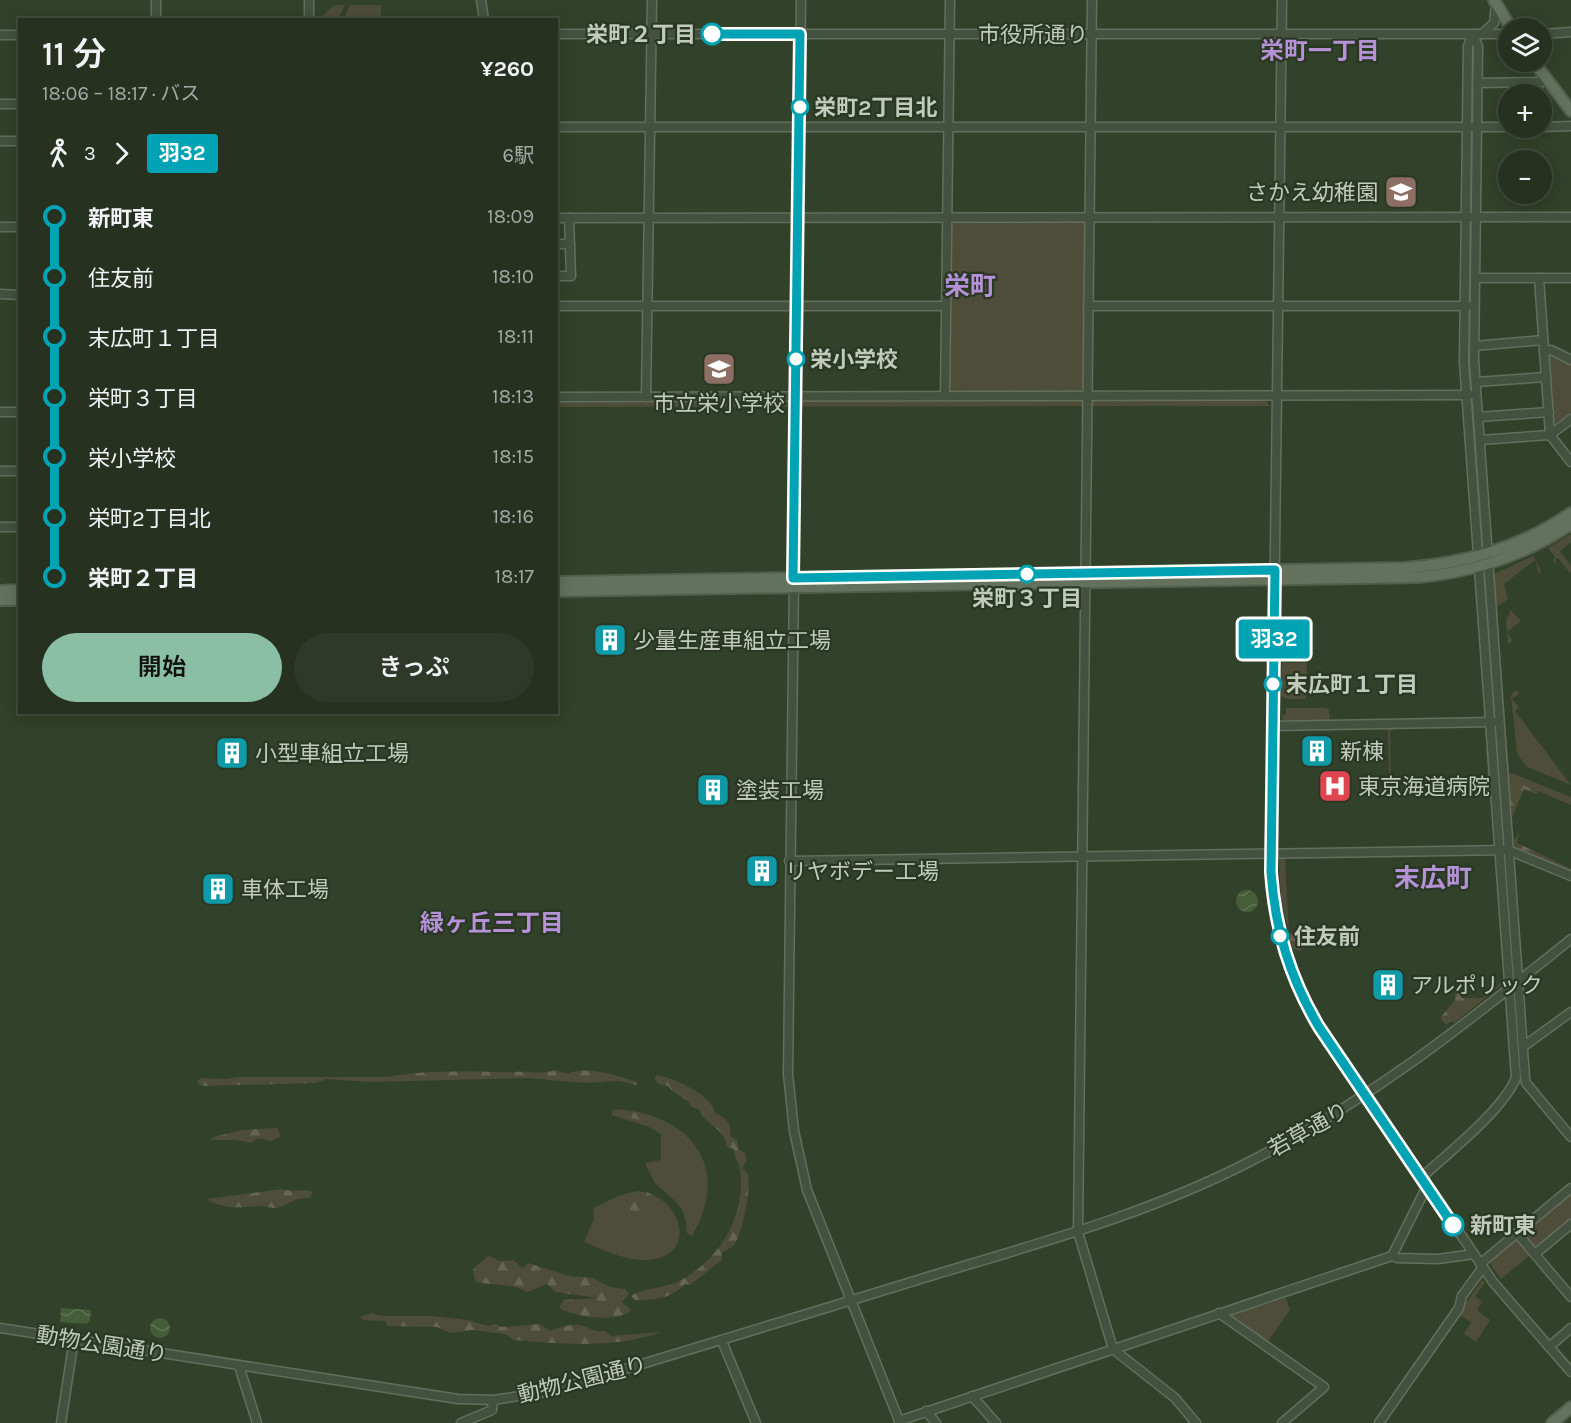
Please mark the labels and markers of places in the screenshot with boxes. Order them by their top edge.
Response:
place label: 栄町２丁目 [586,22,696,48]
marker: 栄町２丁目 [701,23,723,45]
place label: 栄町2丁目北 [814,95,937,121]
marker: 栄町2丁目北 [791,98,809,116]
school or university icon: さかえ幼稚園 [1383,174,1419,210]
place label: さかえ幼稚園 [1246,180,1378,206]
place label: 栄小学校 [810,347,898,373]
marker: 栄小学校 [787,350,805,368]
school or university icon: 市立栄小学校 [701,351,737,387]
place label: 市立栄小学校 [653,391,785,417]
marker: 栄町３丁目 [1018,565,1036,583]
place label: 栄町３丁目 [972,586,1082,612]
building icon: 少量生産車組立工場 [592,622,628,658]
place label: 少量生産車組立工場 [633,628,831,654]
place label: 末広町１丁目 [1286,672,1418,698]
marker: 末広町１丁目 [1264,675,1282,693]
building icon: 新棟 [1299,733,1335,769]
building icon: 小型車組立工場 [214,735,250,771]
place label: 新棟 [1340,739,1384,765]
place label: 小型車組立工場 [255,741,409,767]
hospital icon: 東京海道病院 [1317,768,1353,804]
building icon: 塗装工場 [695,772,731,808]
place label: 東京海道病院 [1358,774,1490,800]
place label: 塗装工場 [736,778,824,804]
building icon: リヤボデー工場 [744,853,780,889]
place label: リヤボデー工場 [785,859,939,885]
building icon: 車体工場 [200,871,236,907]
place label: 車体工場 [241,877,329,903]
place label: 住友前 [1294,924,1360,950]
marker: 住友前 [1271,927,1289,945]
building icon: アルポリック [1370,967,1406,1003]
place label: アルポリック [1411,973,1543,999]
place label: 新町東 [1470,1213,1536,1239]
marker: 新町東 [1442,1214,1464,1236]

